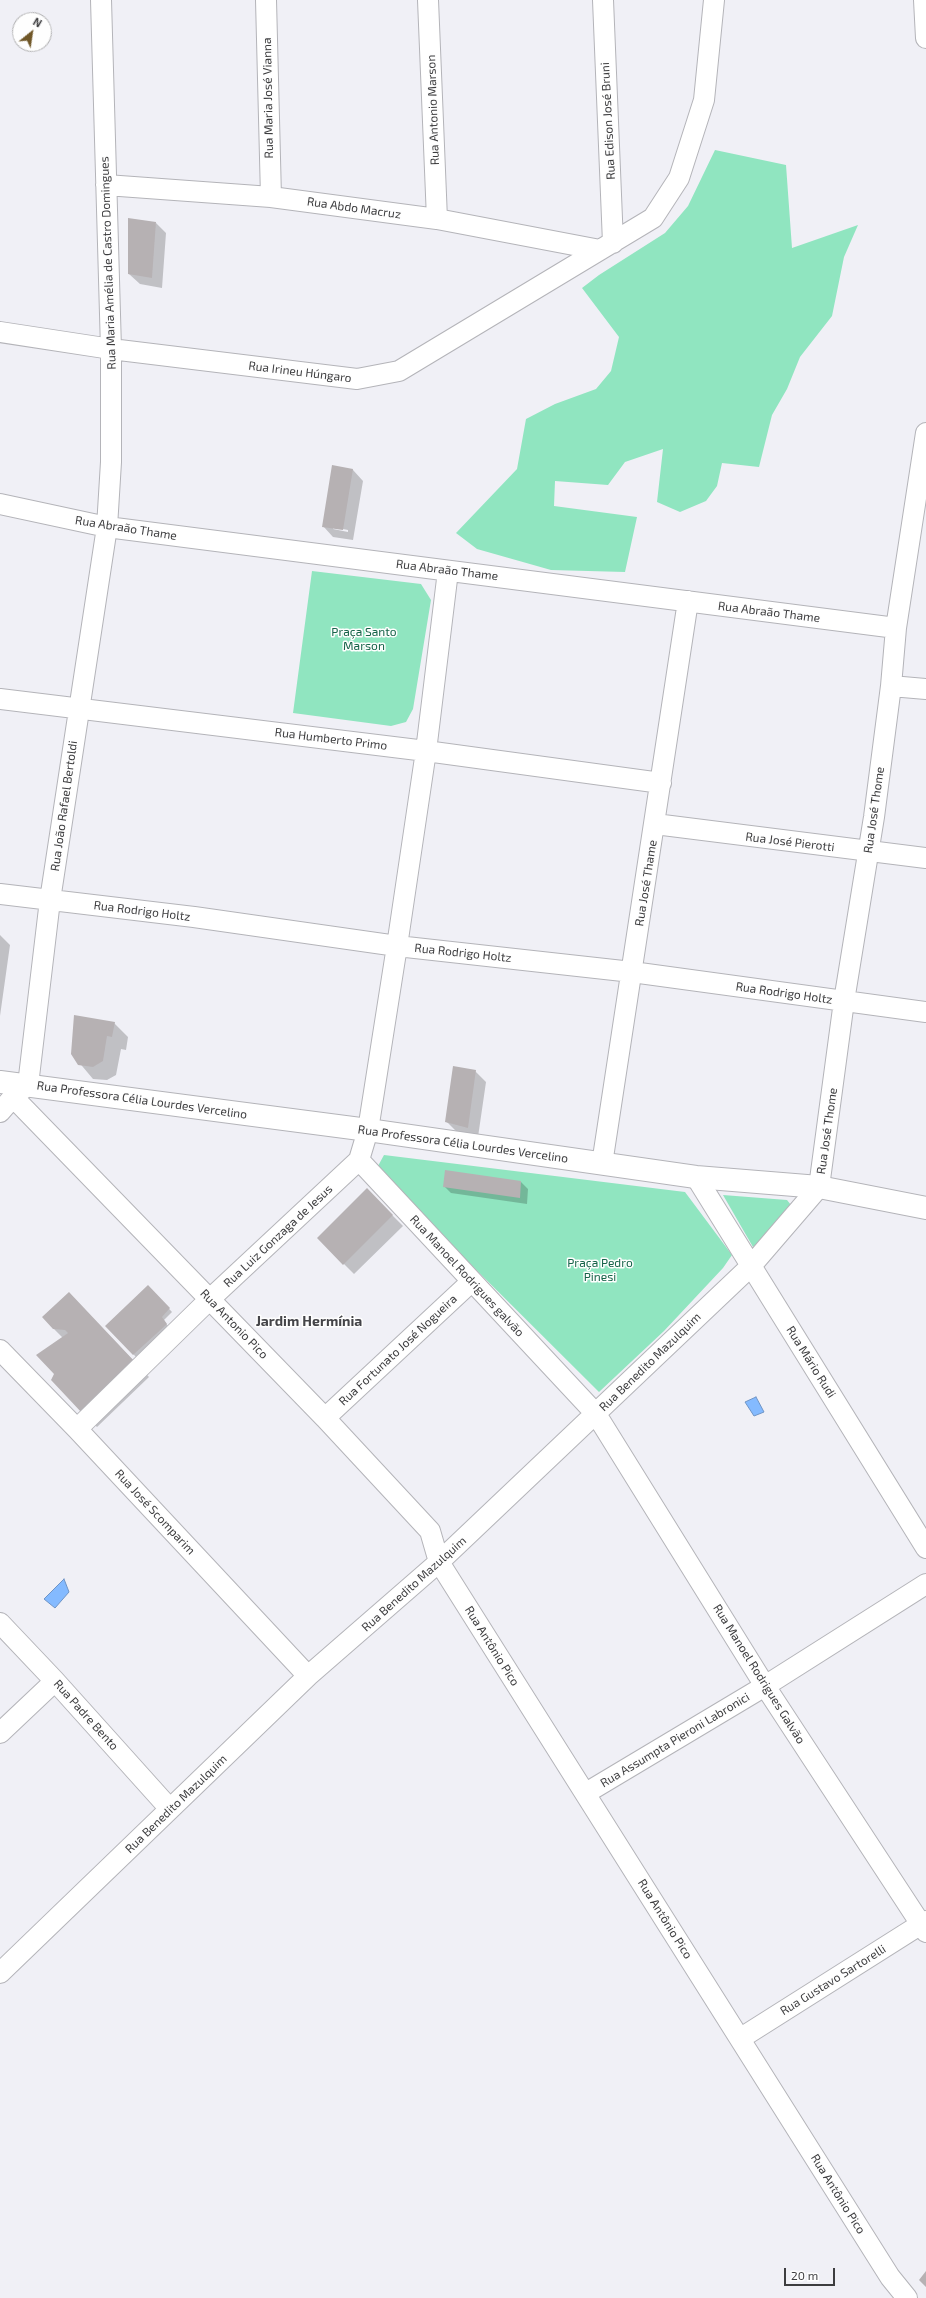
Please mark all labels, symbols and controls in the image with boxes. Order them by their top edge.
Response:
north arrow [12,12,52,52]
text: N [31,14,44,30]
street label: Rua Maria José Vianna [260,37,276,159]
street label: Rua Antonio Marson [424,54,442,166]
street label: Rua Edison José Bruni [598,62,618,180]
street label: Rua Maria Amélia de Castro Domingues [97,156,119,370]
street label: Rua Abdo Macruz [306,194,402,222]
street label: Rua Irineu Húngaro [248,359,352,385]
street label: Rua Abraão Thame [74,513,178,543]
street label: Rua Abraão Thame [395,557,499,583]
street label: Rua Abraão Thame [717,599,821,625]
park label: Praça Santo Marson [331,625,397,653]
street label: Rua Humberto Primo [274,725,388,753]
street label: Rua João Rafael Bertoldi [48,740,80,872]
street label: Rua José Thome [861,766,887,854]
street label: Rua José Pierotti [745,829,835,855]
street label: Rua José Thame [632,839,660,927]
street label: Rua Rodrigo Holtz [93,898,191,924]
street label: Rua Rodrigo Holtz [414,941,512,965]
street label: Rua Rodrigo Holtz [735,979,833,1007]
street label: Rua Professora Célia Lourdes Vercelino [36,1078,248,1122]
street label: Rua José Thome [814,1087,840,1175]
street label: Rua Professora Célia Lourdes Vercelino [357,1122,569,1166]
street label: Rua Luiz Gonzaga de Jesus [221,1182,335,1290]
street label: Rua Manoel Rodrigues galvão [407,1212,527,1340]
park label: Praça Pedro Pinesi [567,1256,633,1284]
street label: Rua Antonio Pico [197,1286,271,1362]
street label: Rua Fortunato José Nogueira [336,1291,460,1409]
street label: Rua Benedito Mazulquim [596,1310,704,1414]
district label: Jardim Hermínia [256,1313,362,1329]
street label: Rua Mário Rudi [783,1323,839,1401]
street label: Rua José Scomparim [112,1466,198,1558]
street label: Rua Benedito Mazulquim [359,1533,469,1635]
street label: Rua Manoel Rodrigues Galvão [710,1602,808,1746]
street label: Rua Antônio Pico [462,1603,522,1689]
street label: Rua Padre Bento [51,1677,121,1753]
street label: Rua Assumpta Pieroni Labronici [598,1690,752,1790]
street label: Rua Benedito Mazulquim [122,1752,230,1856]
street label: Rua Antônio Pico [635,1876,695,1962]
street label: Rua Gustavo Sartorelli [778,1942,888,2018]
street label: Rua Antônio Pico [808,2151,868,2237]
scale bar [786,2260,837,2286]
text: 20 m [791,2268,818,2282]

